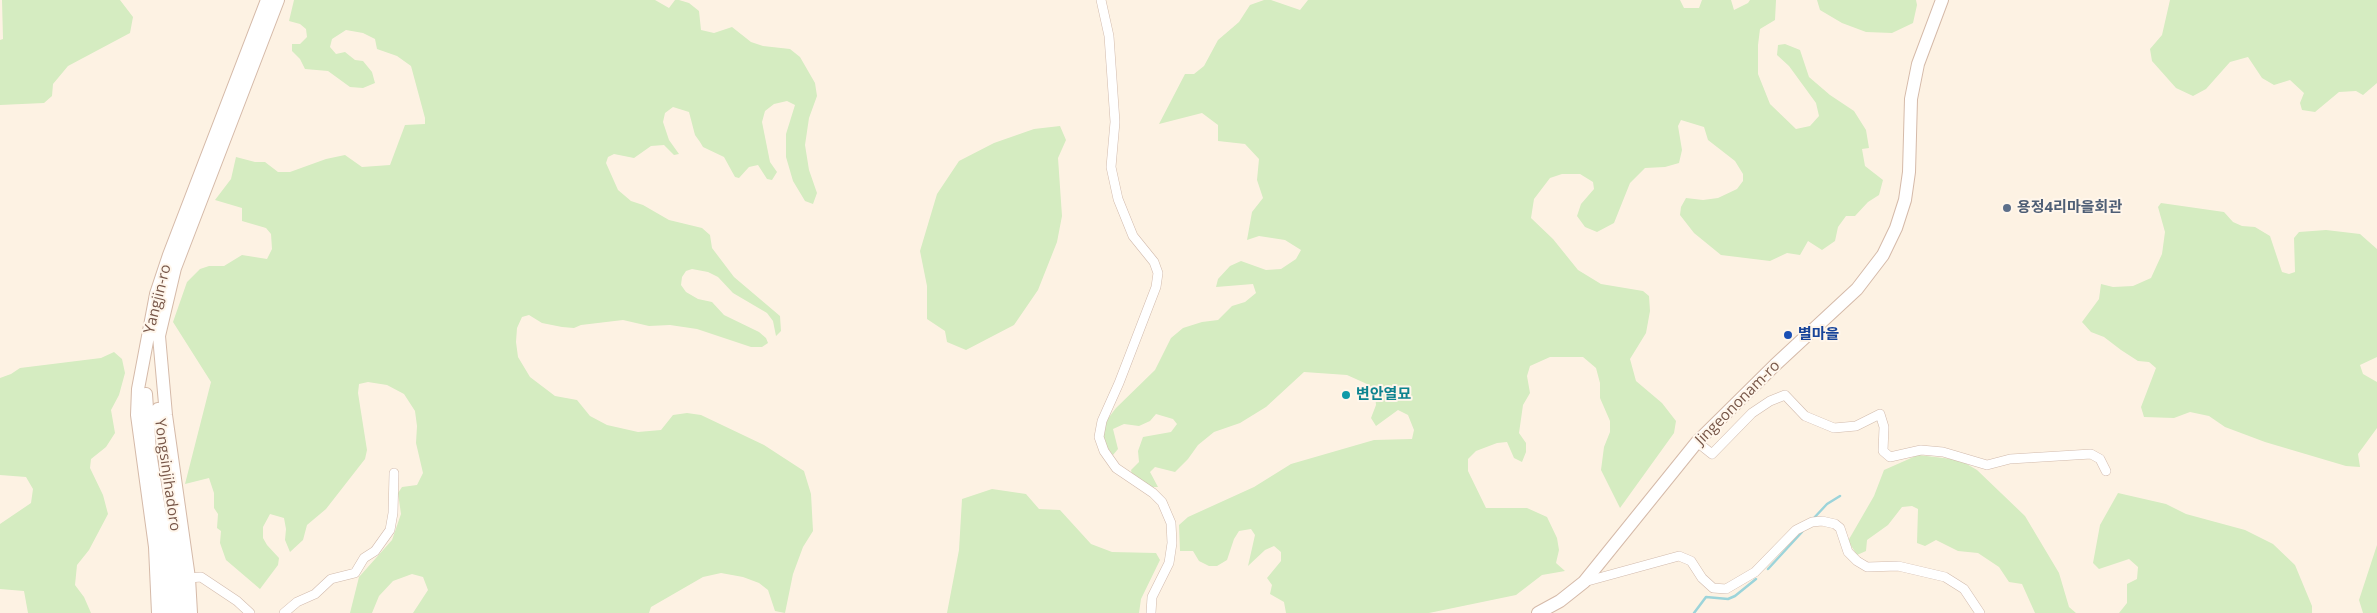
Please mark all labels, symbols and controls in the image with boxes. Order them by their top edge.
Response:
place label: 용정4리마을회관 [2017,199,2122,217]
marker: 용정4리마을회관 [2001,202,2013,214]
street label: Yangjin-ro [141,262,175,336]
place label: 별마을 [1798,326,1839,344]
marker: 별마을 [1782,329,1794,341]
street label: Jingeononam-ro [1692,357,1784,449]
place label: 변안열묘 [1356,386,1411,404]
marker: 변안열묘 [1340,389,1352,401]
street label: Yongsinjihadoro [150,418,184,532]

